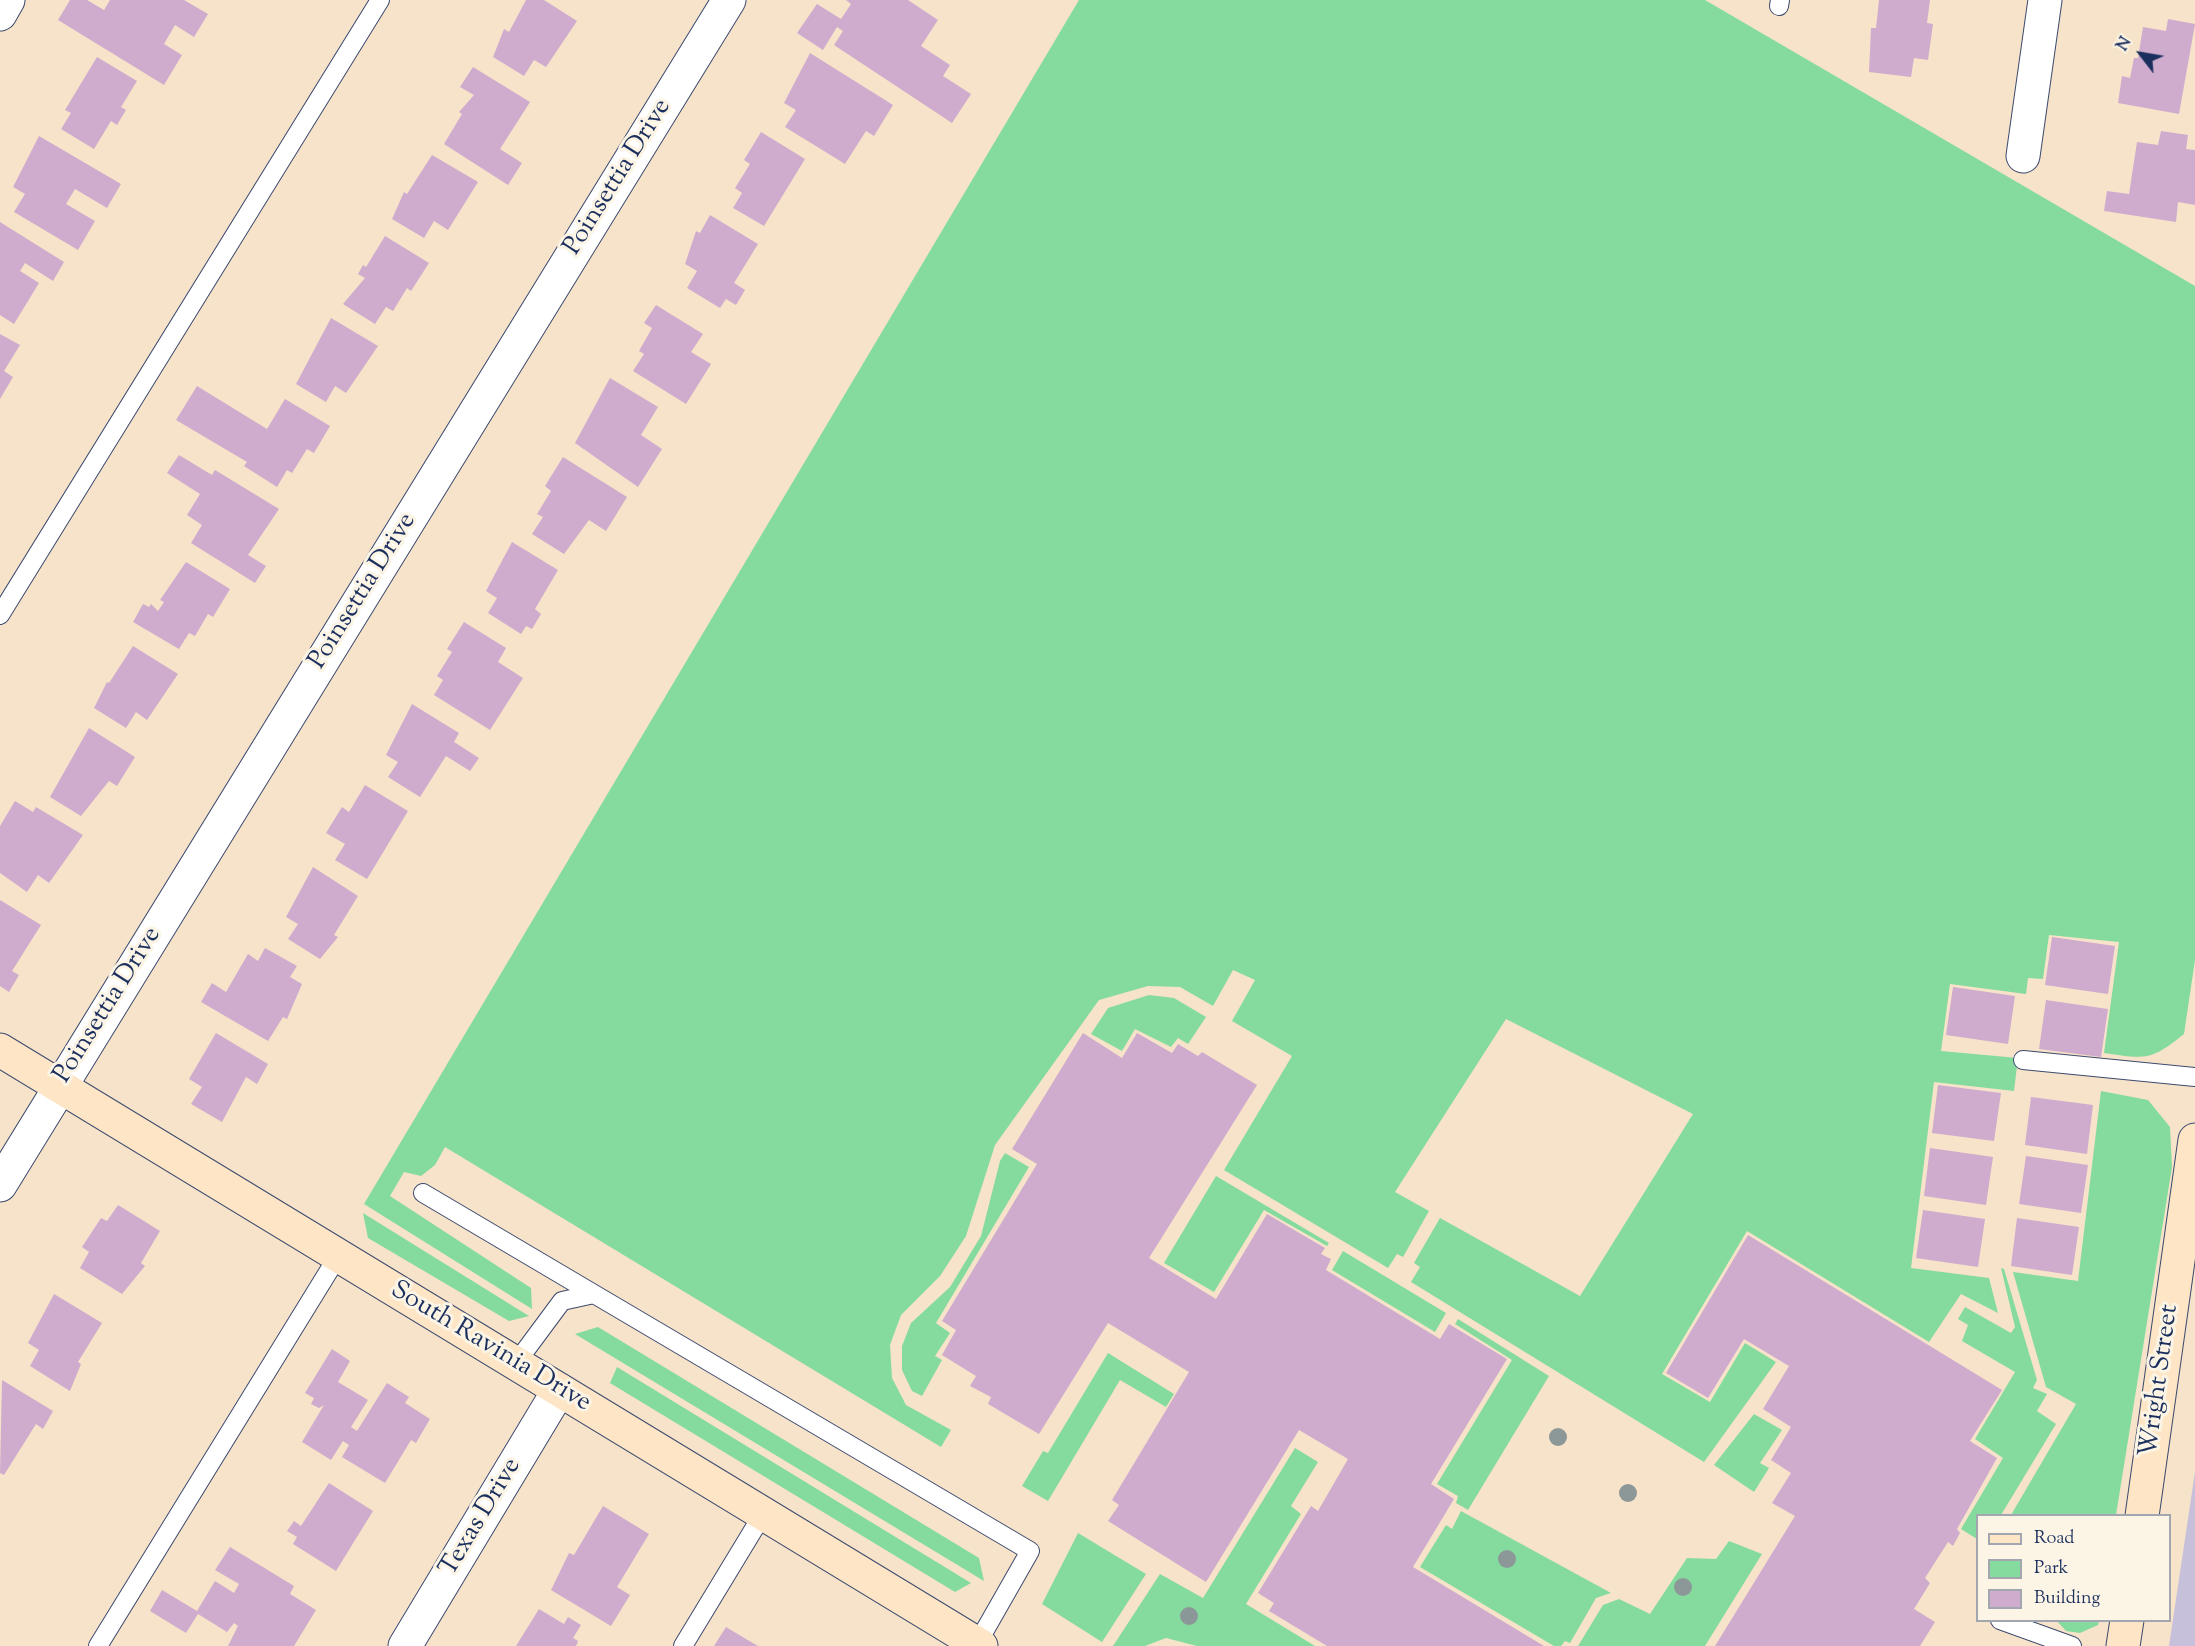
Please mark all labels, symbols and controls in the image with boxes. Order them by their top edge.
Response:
north arrow [2111,24,2171,84]
text: N [2112,33,2138,56]
street label: Poinsettia Drive [559,94,679,262]
street label: Poinsettia Drive [304,508,424,676]
street label: Poinsettia Drive [49,922,169,1090]
street label: South Ravinia Drive [384,1276,596,1420]
street label: Wright Street [2135,1303,2187,1459]
street label: Texas Drive [435,1453,529,1583]
legend [1976,1514,2171,1622]
text: Road [2034,1526,2074,1552]
text: Park [2034,1556,2068,1582]
text: Building [2034,1586,2100,1612]

